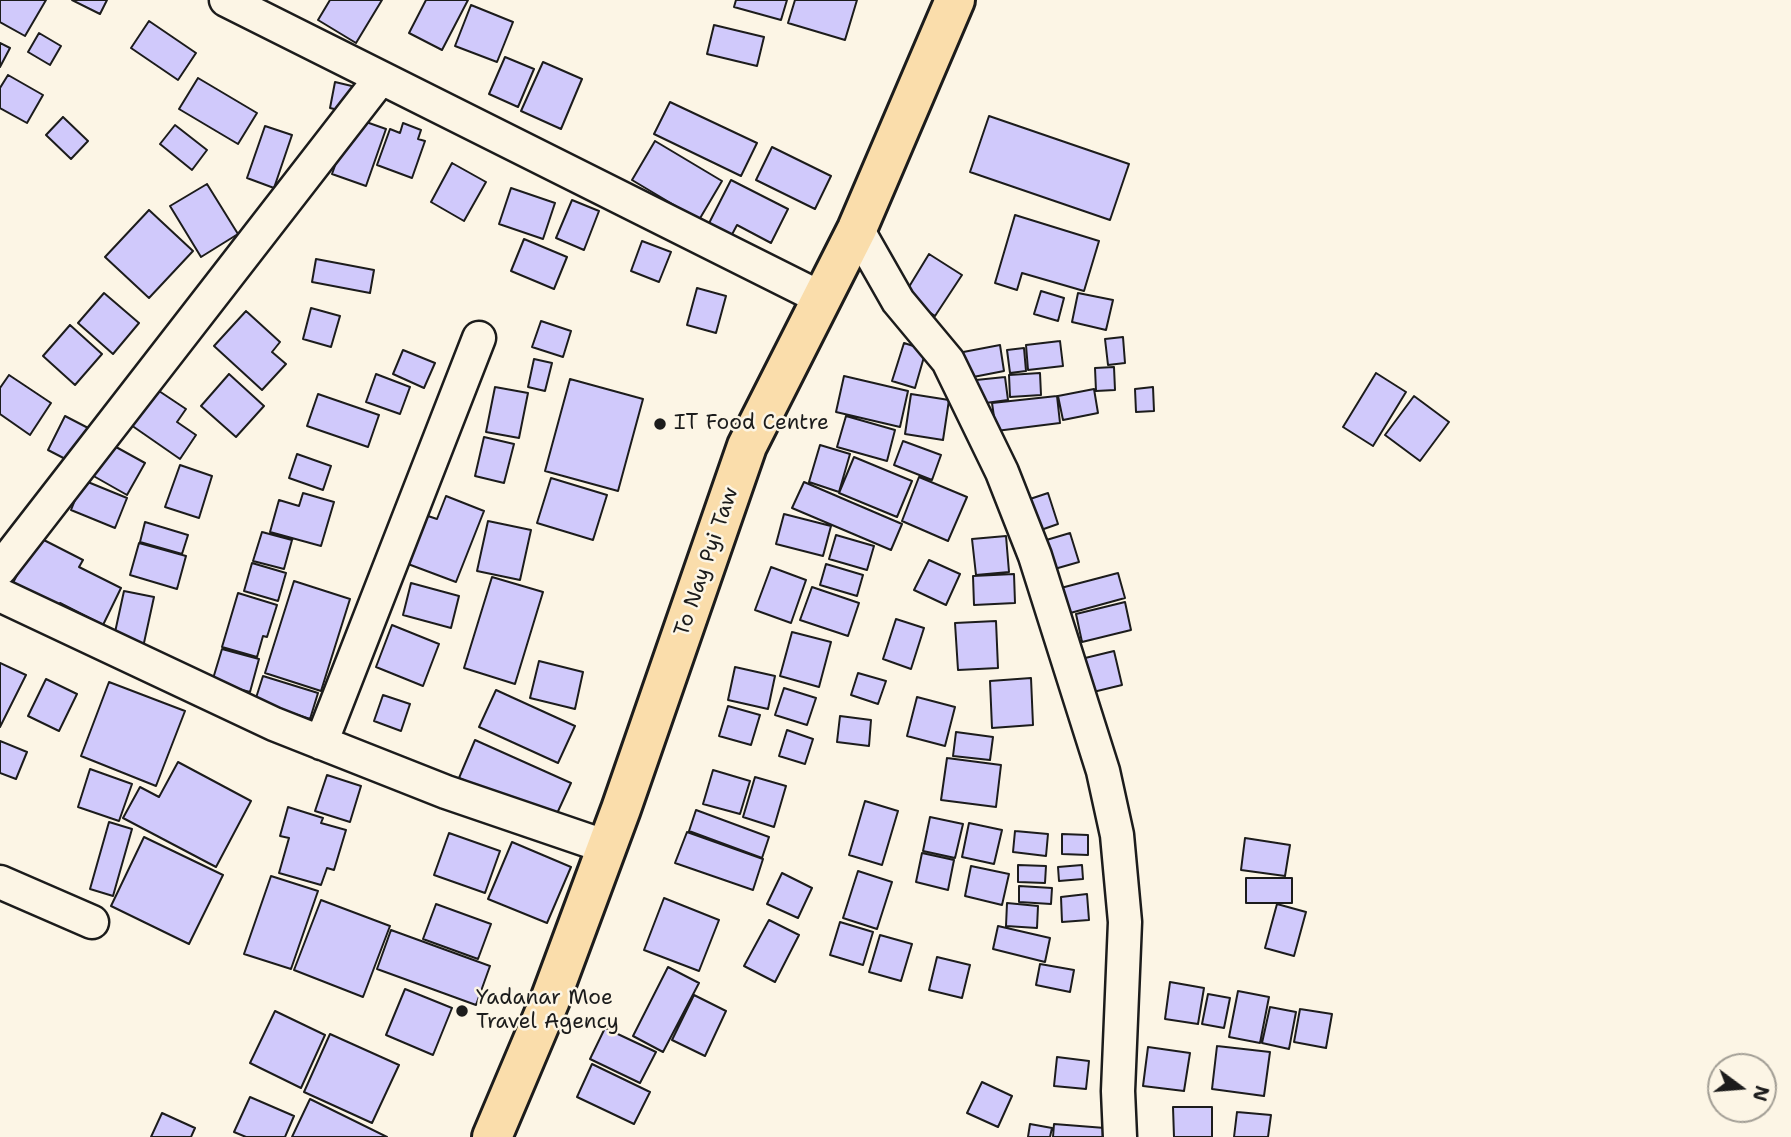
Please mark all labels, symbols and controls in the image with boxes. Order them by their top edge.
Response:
place label: IT Food Centre [674,411,829,437]
marker: IT Food Centre [652,416,668,432]
street label: To Nay Pyi Taw [670,484,744,640]
place label: Yadanar Moe Travel Agency [476,986,619,1036]
marker: Yadanar Moe Travel Agency [454,1003,470,1019]
north arrow [1707,1053,1777,1123]
text: N [1747,1083,1775,1104]

